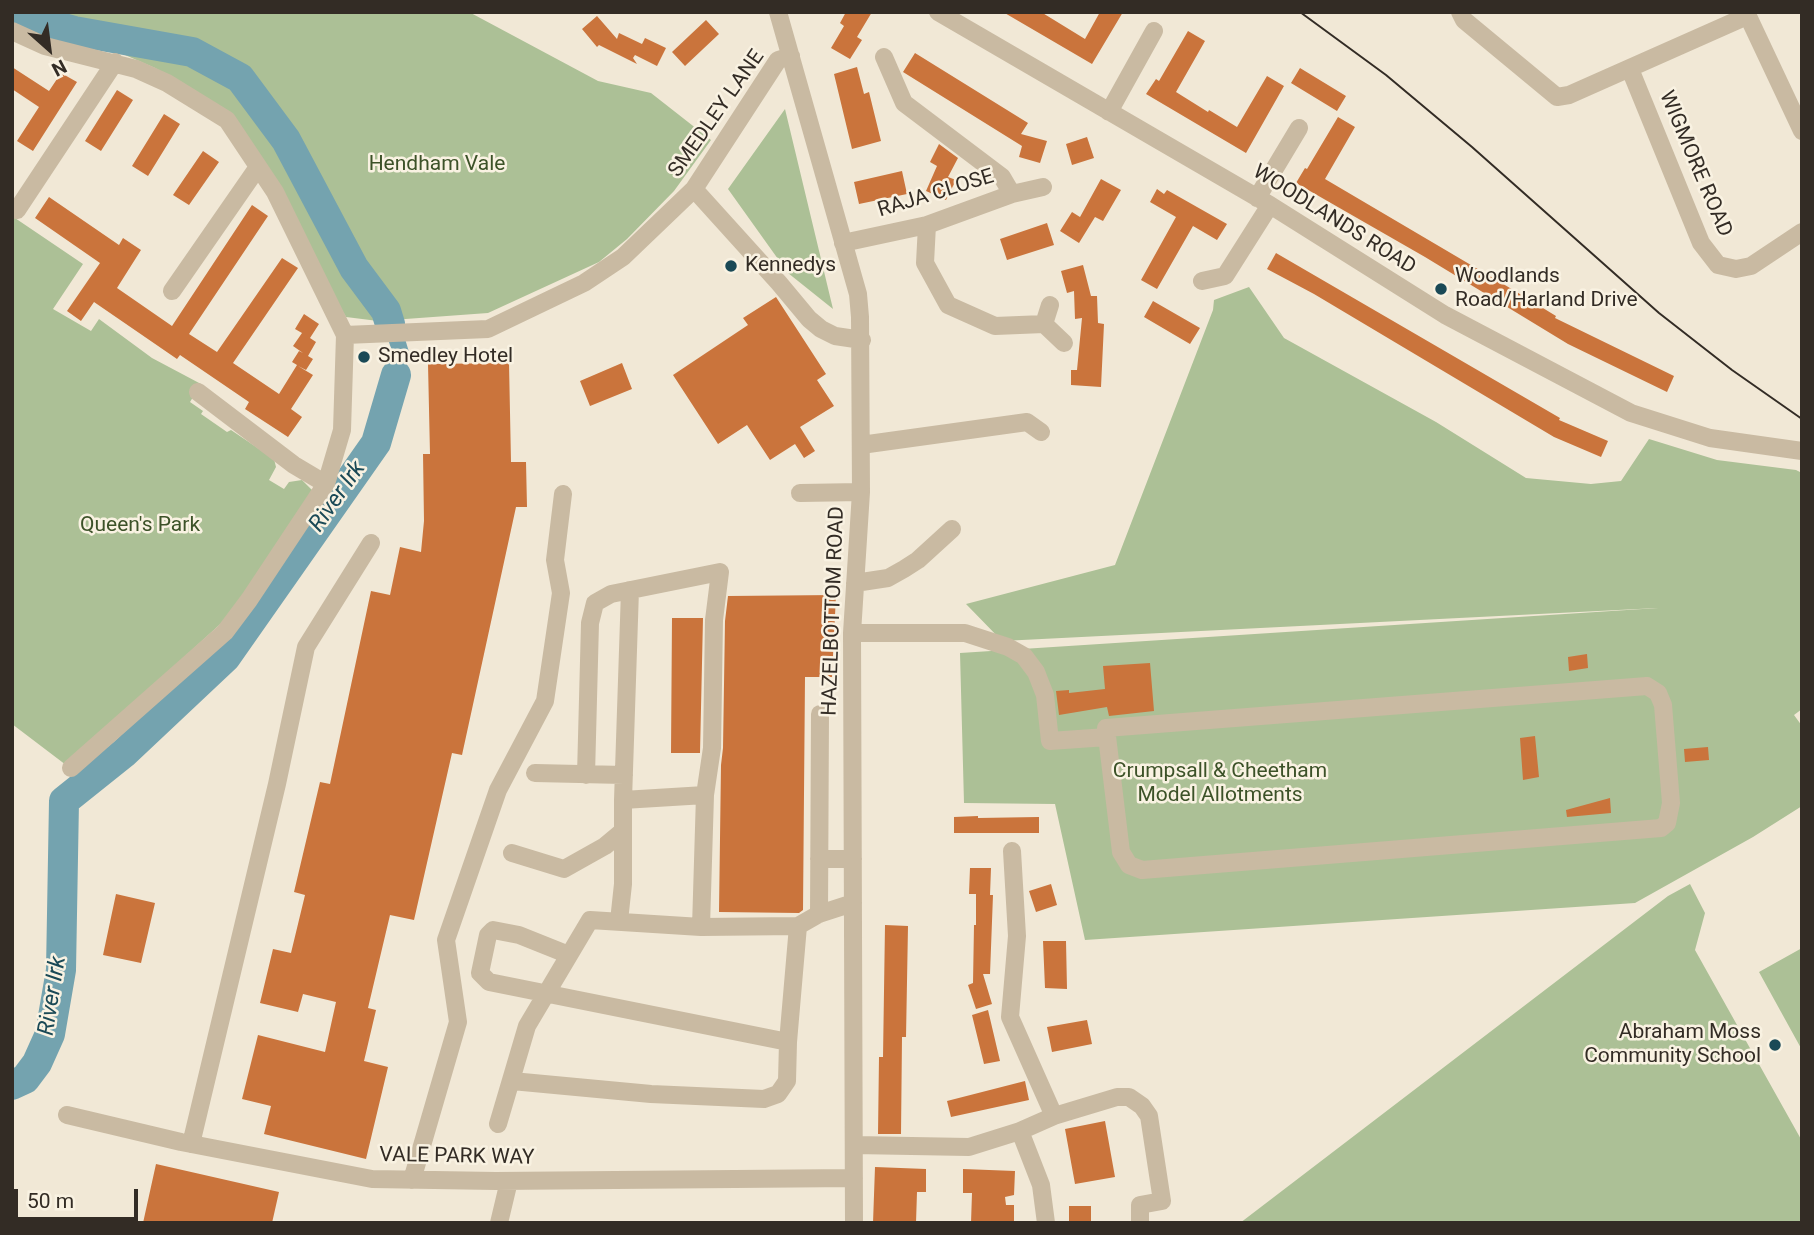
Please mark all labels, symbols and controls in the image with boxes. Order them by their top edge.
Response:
north arrow [14,14,84,84]
street label: SMEDLEY LANE [664,45,770,183]
text: N [48,55,70,81]
street label: WIGMORE ROAD [1653,87,1737,241]
park label: Hendham Vale [369,152,505,178]
street label: WOODLANDS ROAD [1248,160,1420,280]
street label: RAJA CLOSE [875,164,997,224]
place label: Kennedys [745,253,836,279]
marker: Kennedys [723,258,739,274]
place label: Woodlands Road/Harland Drive [1455,264,1638,314]
marker: Woodlands Road/Harland Drive [1433,281,1449,297]
place label: Smedley Hotel [378,344,513,370]
marker: Smedley Hotel [356,349,372,365]
water label: River Irk [304,456,372,538]
street label: HAZELBOTTOM ROAD [818,506,850,716]
park label: Queen's Park [80,513,200,539]
park label: Crumpsall & Cheetham Model Allotments [1113,759,1327,809]
water label: River Irk [33,954,73,1038]
place label: Abraham Moss Community School [1584,1020,1761,1070]
marker: Abraham Moss Community School [1767,1037,1783,1053]
street label: VALE PARK WAY [379,1143,535,1171]
scale bar [18,1176,142,1220]
text: 50 m [27,1189,74,1213]

